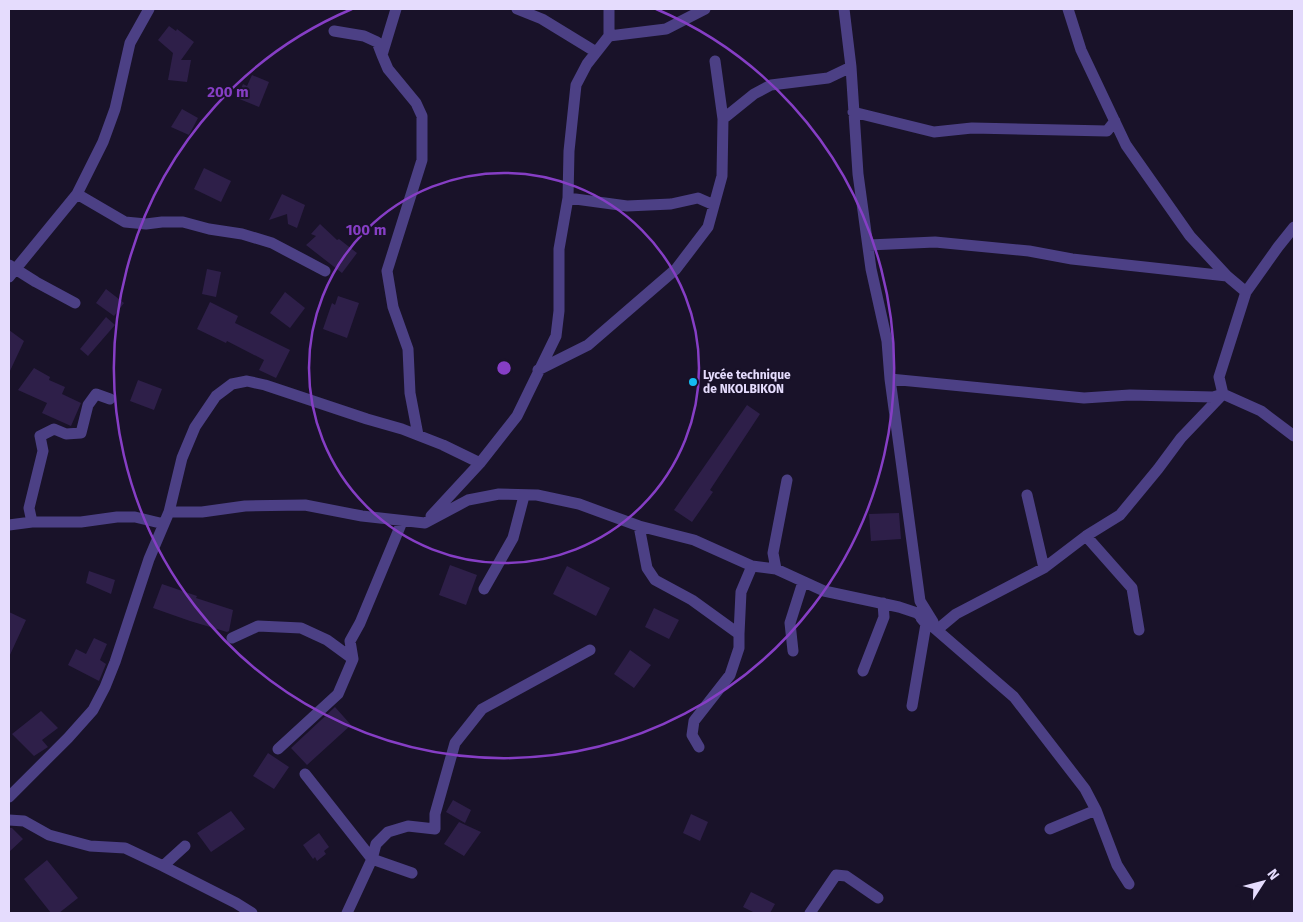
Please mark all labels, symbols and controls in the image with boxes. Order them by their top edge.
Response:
text: 200 m [207,83,249,101]
text: 100 m [346,221,386,239]
centre of rings [495,359,513,377]
place label: Lycée technique de NKOLBIKON [703,368,791,396]
marker: Lycée technique de NKOLBIKON [687,376,699,388]
north arrow [1238,857,1288,907]
text: N [1264,866,1283,883]

